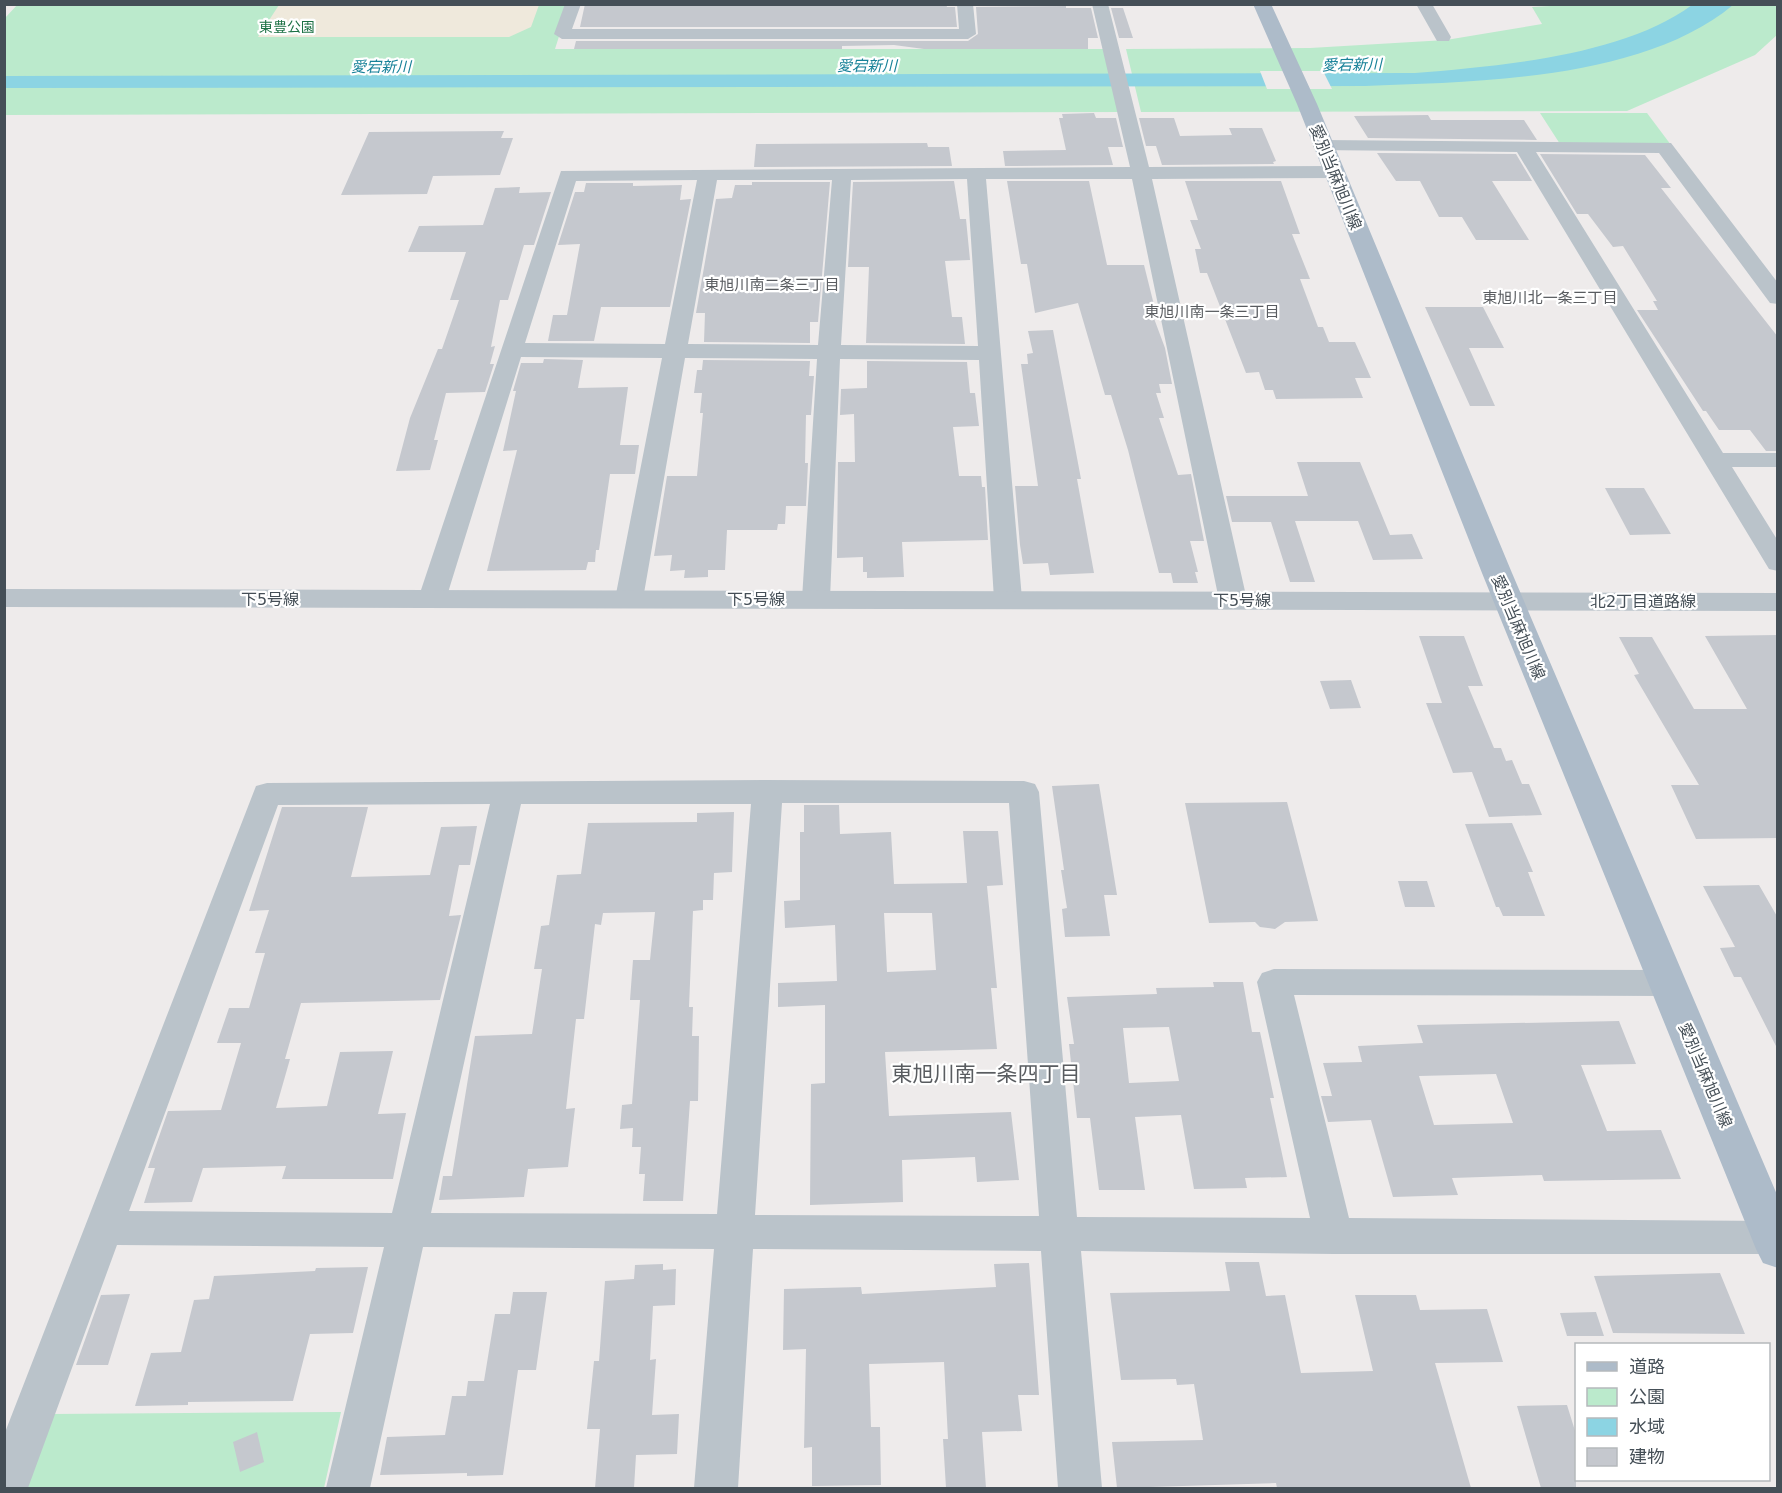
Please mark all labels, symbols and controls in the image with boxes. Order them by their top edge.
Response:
park label: 東豊公園 [259,19,315,35]
water label: 愛宕新川 [1322,55,1384,75]
water label: 愛宕新川 [837,57,899,75]
water label: 愛宕新川 [351,58,413,76]
street label: 愛別当麻旭川線 [1306,122,1365,233]
district label: 東旭川南二条三丁目 [704,276,840,294]
district label: 東旭川北一条三丁目 [1482,289,1618,307]
district label: 東旭川南一条三丁目 [1144,303,1280,321]
street label: 愛別当麻旭川線 [1488,572,1549,682]
street label: 下5号線 [241,590,299,609]
street label: 下5号線 [727,590,785,609]
street label: 下5号線 [1213,591,1271,610]
street label: 北2丁目道路線 [1590,592,1696,611]
street label: 愛別当麻旭川線 [1675,1020,1736,1130]
district label: 東旭川南一条四丁目 [892,1062,1081,1086]
legend [1575,1343,1770,1481]
text: 道路 [1629,1356,1665,1377]
text: 公園 [1629,1386,1665,1407]
text: 水域 [1629,1416,1665,1437]
text: 建物 [1629,1446,1665,1467]

